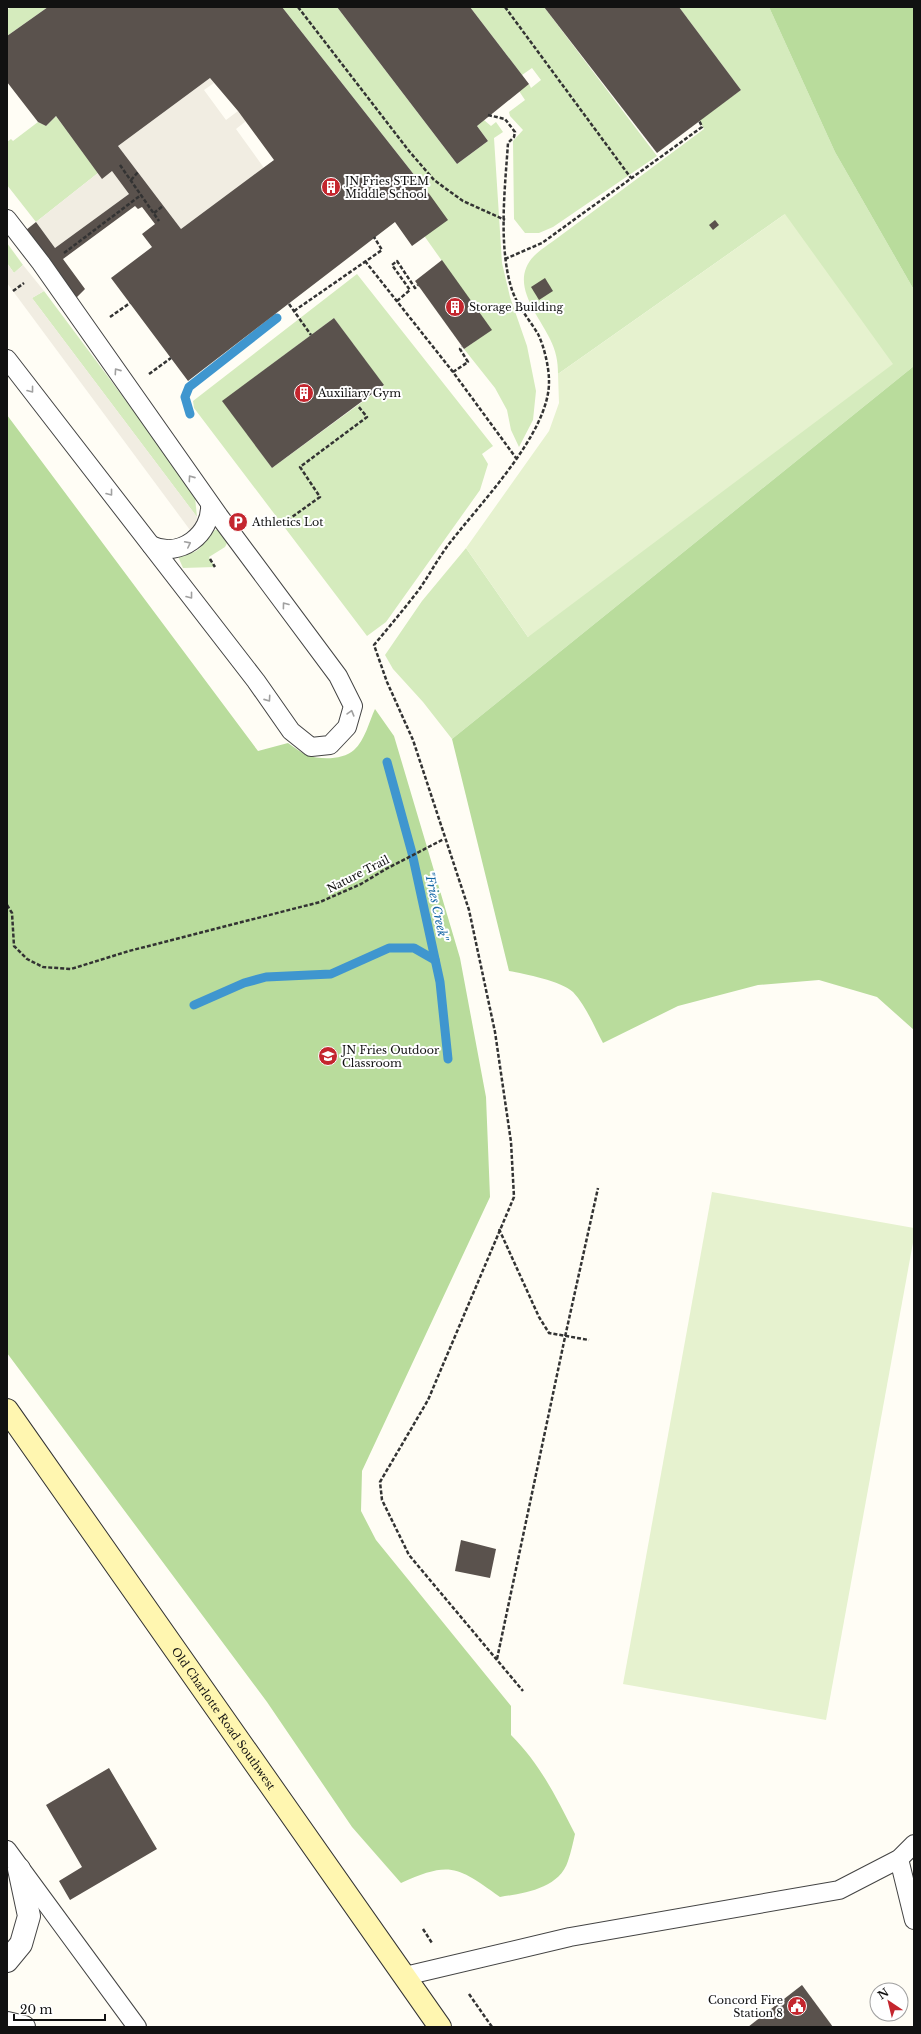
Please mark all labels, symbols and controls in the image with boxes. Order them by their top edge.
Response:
place label: JN Fries STEM Middle School [343,174,429,201]
building icon: JN Fries STEM Middle School [320,176,342,198]
building icon: Storage Building [444,296,466,318]
place label: Storage Building [469,300,564,314]
one-way arrow [114,368,122,375]
building icon: Auxiliary Gym [293,382,315,404]
one-way arrow [26,386,33,393]
place label: Auxiliary Gym [317,386,401,400]
one-way arrow [189,475,196,482]
one-way arrow [106,488,113,495]
parking icon: Athletics Lot [227,511,249,533]
place label: Athletics Lot [251,515,324,529]
one-way arrow [184,541,191,548]
one-way arrow [185,591,192,598]
one-way arrow [282,602,290,609]
one-way arrow [263,695,270,702]
one-way arrow [346,710,355,717]
street label: Nature Trail [324,852,392,896]
water label: "Fries Creek" [422,870,451,944]
place label: JN Fries Outdoor Classroom [340,1043,440,1070]
school or university icon: JN Fries Outdoor Classroom [317,1045,339,1067]
street label: Old Charlotte Road Southwest [169,1644,279,1793]
north arrow [869,1982,909,2022]
text: N [875,1985,892,2003]
place label: Concord Fire Station 8 [708,1993,783,2020]
public building icon: Concord Fire Station 8 [786,1995,808,2017]
scale bar [14,1996,105,2022]
text: 20 m [20,2002,52,2017]

